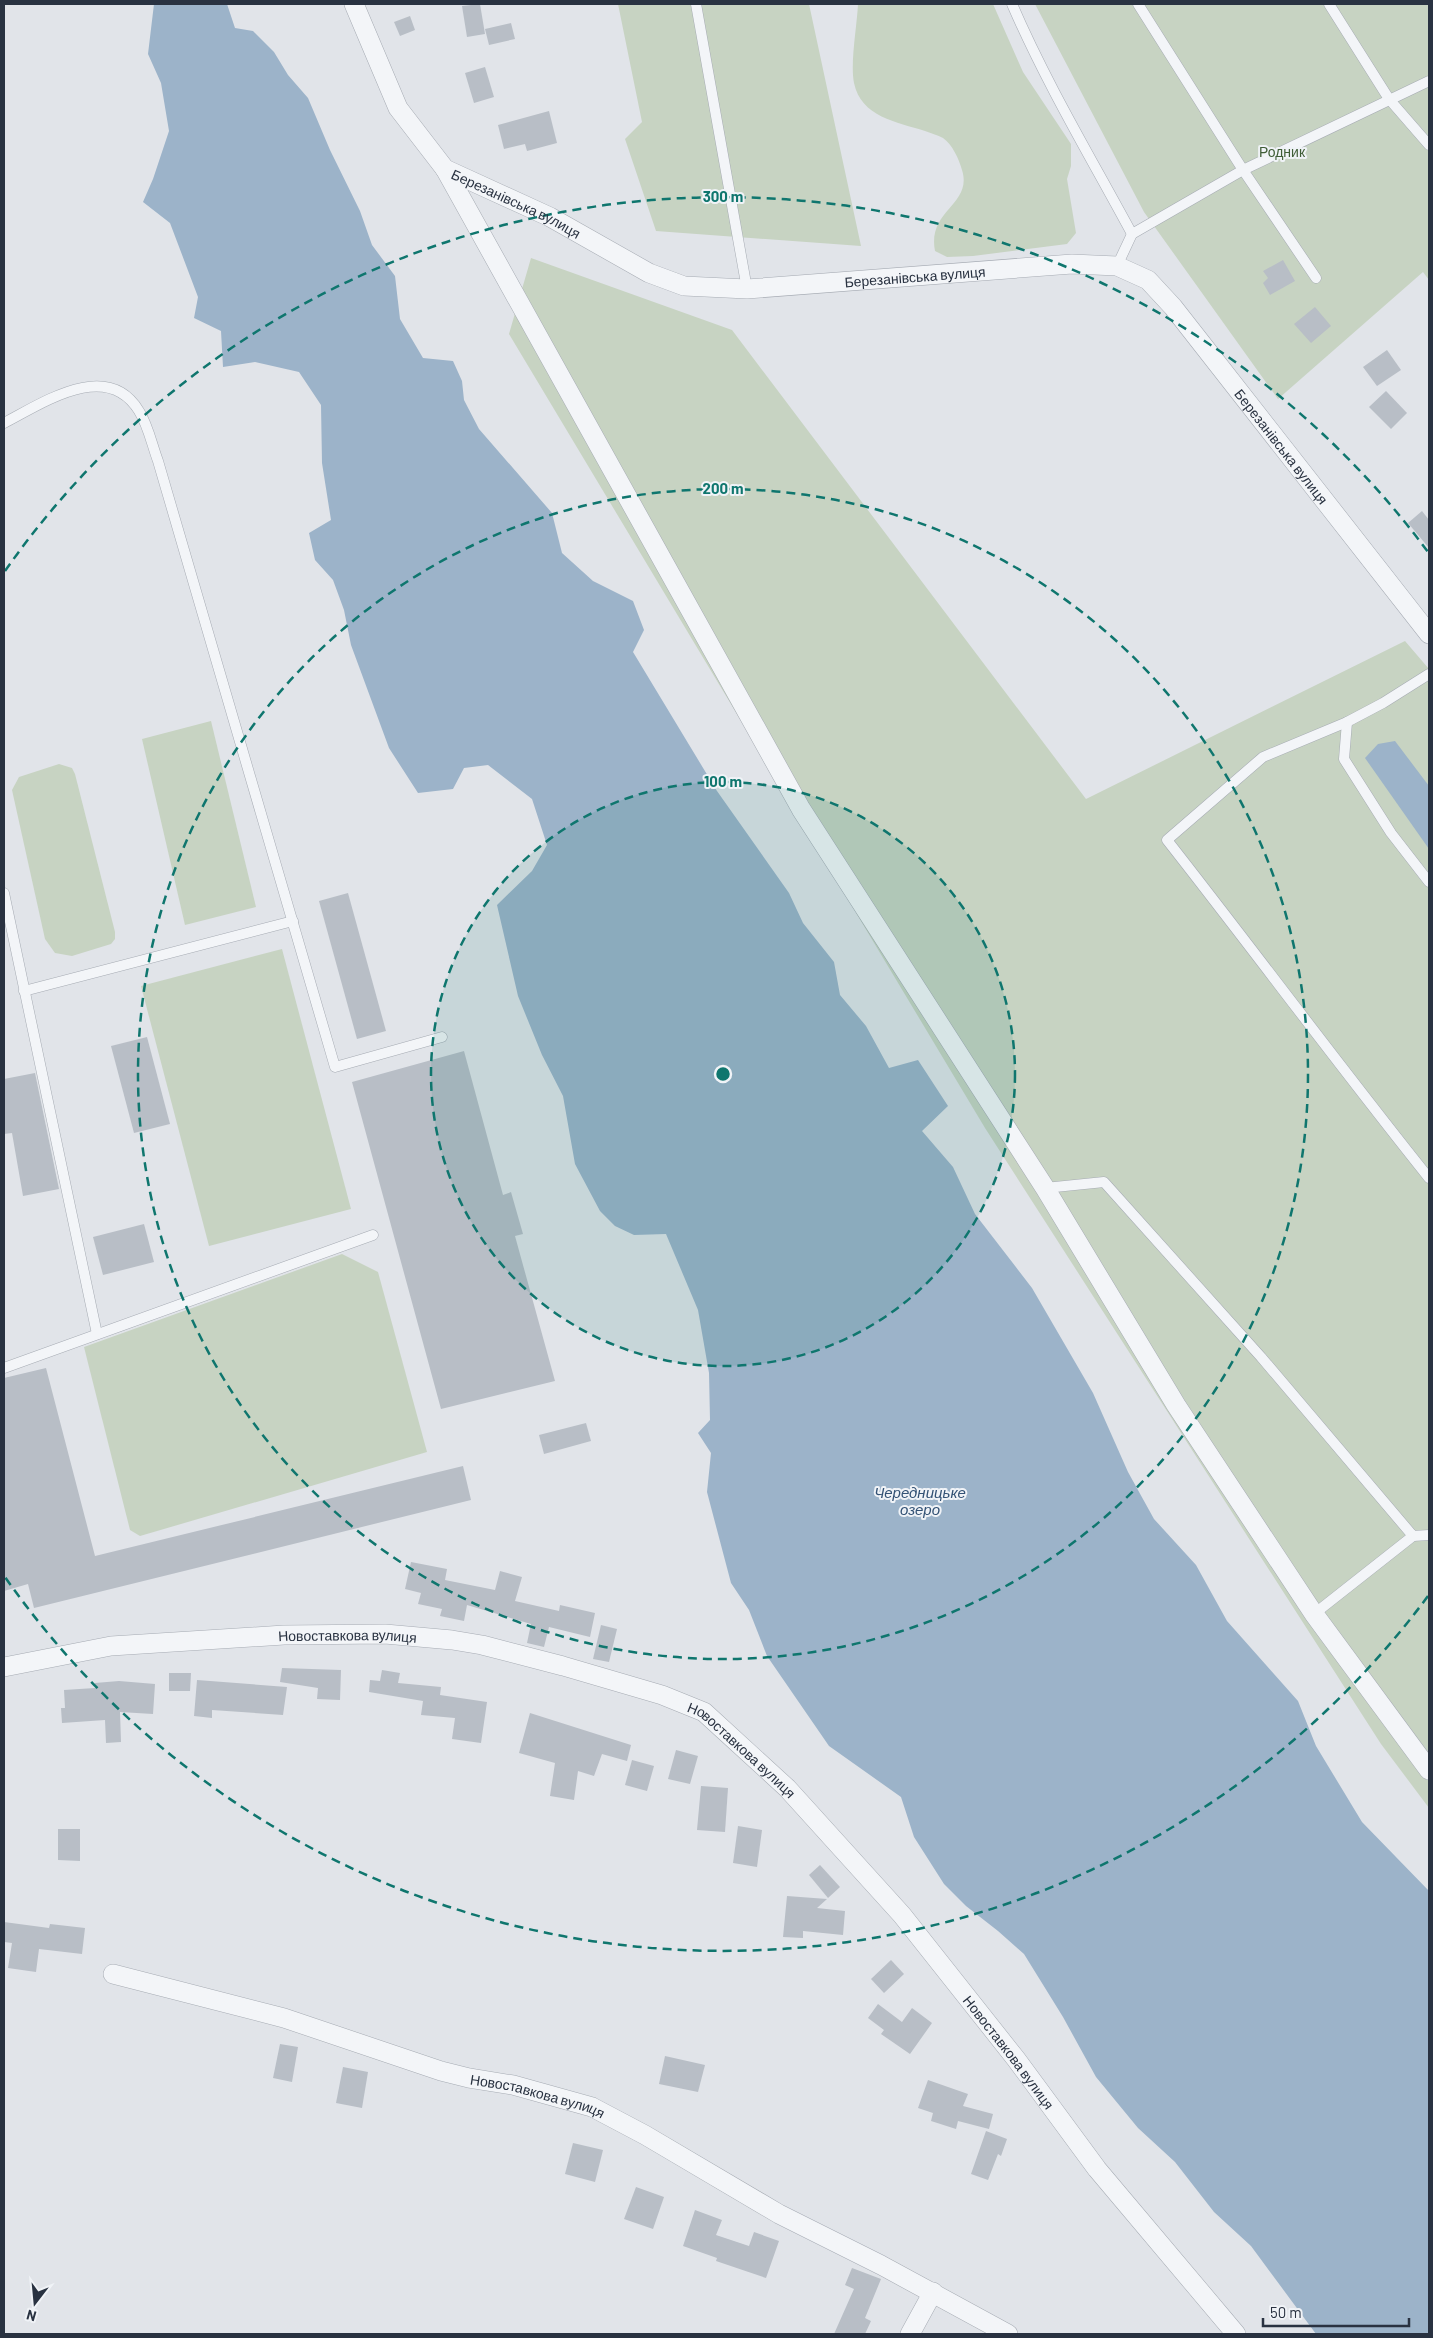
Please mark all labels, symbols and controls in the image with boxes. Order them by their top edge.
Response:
park label: Родник [1259,143,1306,160]
street label: Березанівська вулиця [449,165,584,241]
text: 300 m [703,187,743,205]
street label: Березанівська вулиця [844,262,986,290]
street label: Березанівська вулиця [1232,385,1332,507]
text: 200 m [702,479,744,497]
text: 100 m [704,772,742,790]
centre of rings [714,1065,732,1083]
water label: Чередницьке озеро [874,1483,966,1518]
street label: Новоставкова вулиця [278,1625,418,1645]
street label: Новоставкова вулиця [685,1698,800,1801]
street label: Новоставкова вулиця [960,1992,1058,2112]
street label: Новоставкова вулиця [469,2070,608,2121]
north arrow [10,2278,60,2328]
scale bar [1263,2296,1409,2328]
text: 50 m [1270,2303,1302,2321]
text: N [24,2307,38,2325]

